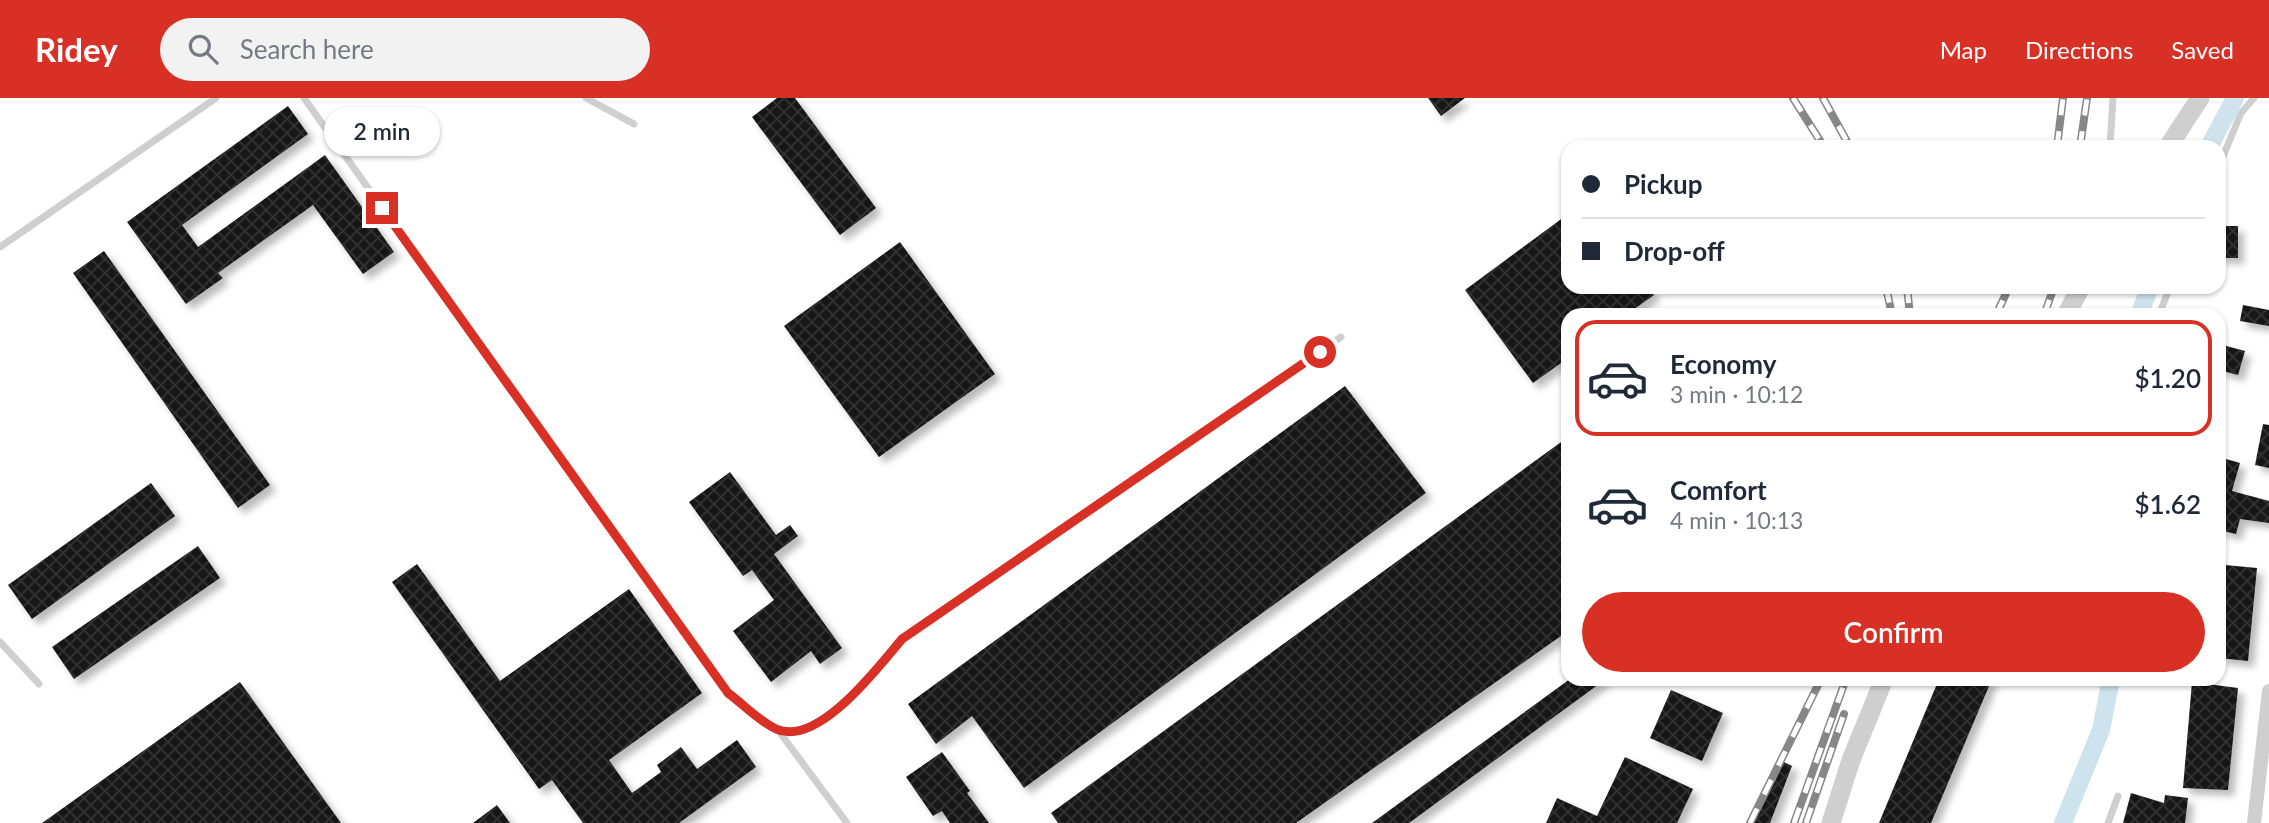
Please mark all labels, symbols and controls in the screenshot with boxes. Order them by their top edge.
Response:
search box [160,18,650,81]
text: Ridey [35,29,118,69]
icon: search [184,30,222,68]
text: Search here [240,33,374,65]
text: Map [1940,35,1987,64]
text: Directions [2025,35,2133,64]
text: Saved [2171,35,2234,64]
callout: 2 min [324,106,440,155]
text: 2 min [354,117,410,145]
text: Pickup [1624,168,1703,200]
route end [366,192,398,224]
text: Drop-off [1624,235,1725,267]
route start [1304,336,1336,368]
icon: car [1586,347,1649,410]
text: Economy [1670,348,1776,380]
text: $1.20 [2135,362,2201,394]
text: 3 min · 10:12 [1670,380,1803,408]
icon: car [1586,473,1649,536]
text: Comfort [1670,474,1767,506]
text: $1.62 [2135,488,2201,520]
text: 4 min · 10:13 [1670,506,1803,534]
button: Confirm [1582,592,2205,672]

